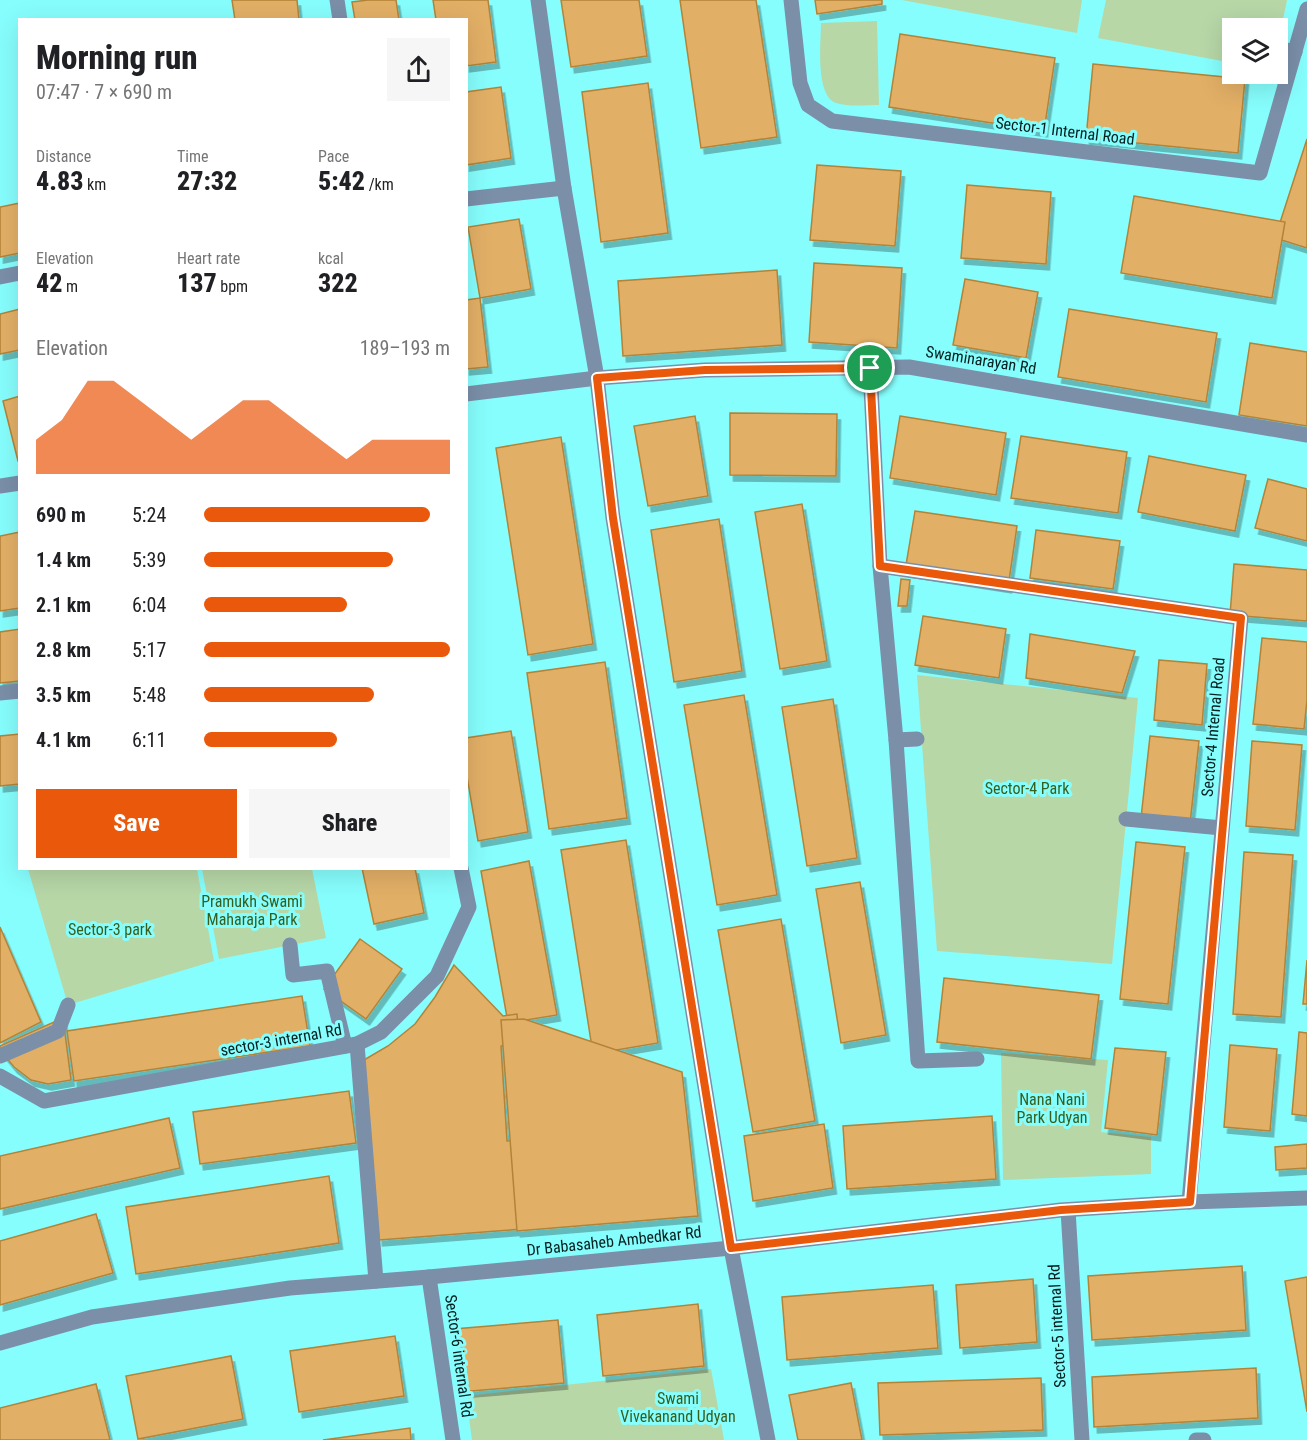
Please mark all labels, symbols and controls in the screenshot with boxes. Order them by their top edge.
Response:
map controls [1222,18,1288,84]
button: layers [1222,18,1288,84]
text: Morning run [36,38,198,77]
button: share [387,38,450,101]
text: 07:47 · 7 × 690 m [36,80,172,104]
street label: Sector-1 Internal Road [994,113,1136,149]
text: Distance [36,147,91,166]
text: Time [177,147,209,166]
text: Pace [318,147,349,166]
text: 4.83 [36,166,83,196]
text: 27:32 [177,166,237,196]
text: 5:42 [318,166,365,196]
text: km [83,175,106,194]
text: /km [365,175,394,194]
text: Elevation [36,249,94,268]
text: Heart rate [177,249,240,268]
text: kcal [318,249,344,268]
text: 42 [36,268,62,298]
text: 137 [177,268,217,298]
text: 322 [318,268,358,298]
text: m [62,277,78,296]
text: bpm [217,277,248,296]
text: Elevation [36,336,108,360]
text: 189–193 m [360,336,450,360]
pin [844,342,895,393]
street label: Swaminarayan Rd [924,342,1038,378]
icon: arrive [853,351,886,384]
text: 690 m [36,503,86,527]
text: 5:24 [132,503,166,527]
text: 1.4 km [36,548,91,572]
text: 5:39 [132,548,166,572]
text: 2.1 km [36,593,91,617]
text: 6:04 [132,593,166,617]
text: 2.8 km [36,638,91,662]
text: 5:17 [132,638,166,662]
street label: Sector-4 Internal Road [1197,656,1229,798]
text: 3.5 km [36,683,91,707]
text: 5:48 [132,683,166,707]
text: 4.1 km [36,728,91,752]
text: 6:11 [132,728,166,752]
park label: Sector-4 Park [985,779,1070,798]
button: Save [36,789,237,858]
button: Share [249,789,450,858]
park label: Pramukh Swami Maharaja Park [201,892,303,929]
park label: Sector-3 park [68,920,153,939]
street label: sector-3 internal Rd [219,1020,343,1060]
park label: Nana Nani Park Udyan [1016,1090,1088,1127]
street label: Dr Babasaheb Ambedkar Rd [526,1222,702,1260]
street label: Sector-5 internal Rd [1044,1264,1070,1388]
street label: Sector-6 internal Rd [441,1293,477,1419]
park label: Swami Vivekanand Udyan [620,1389,736,1426]

